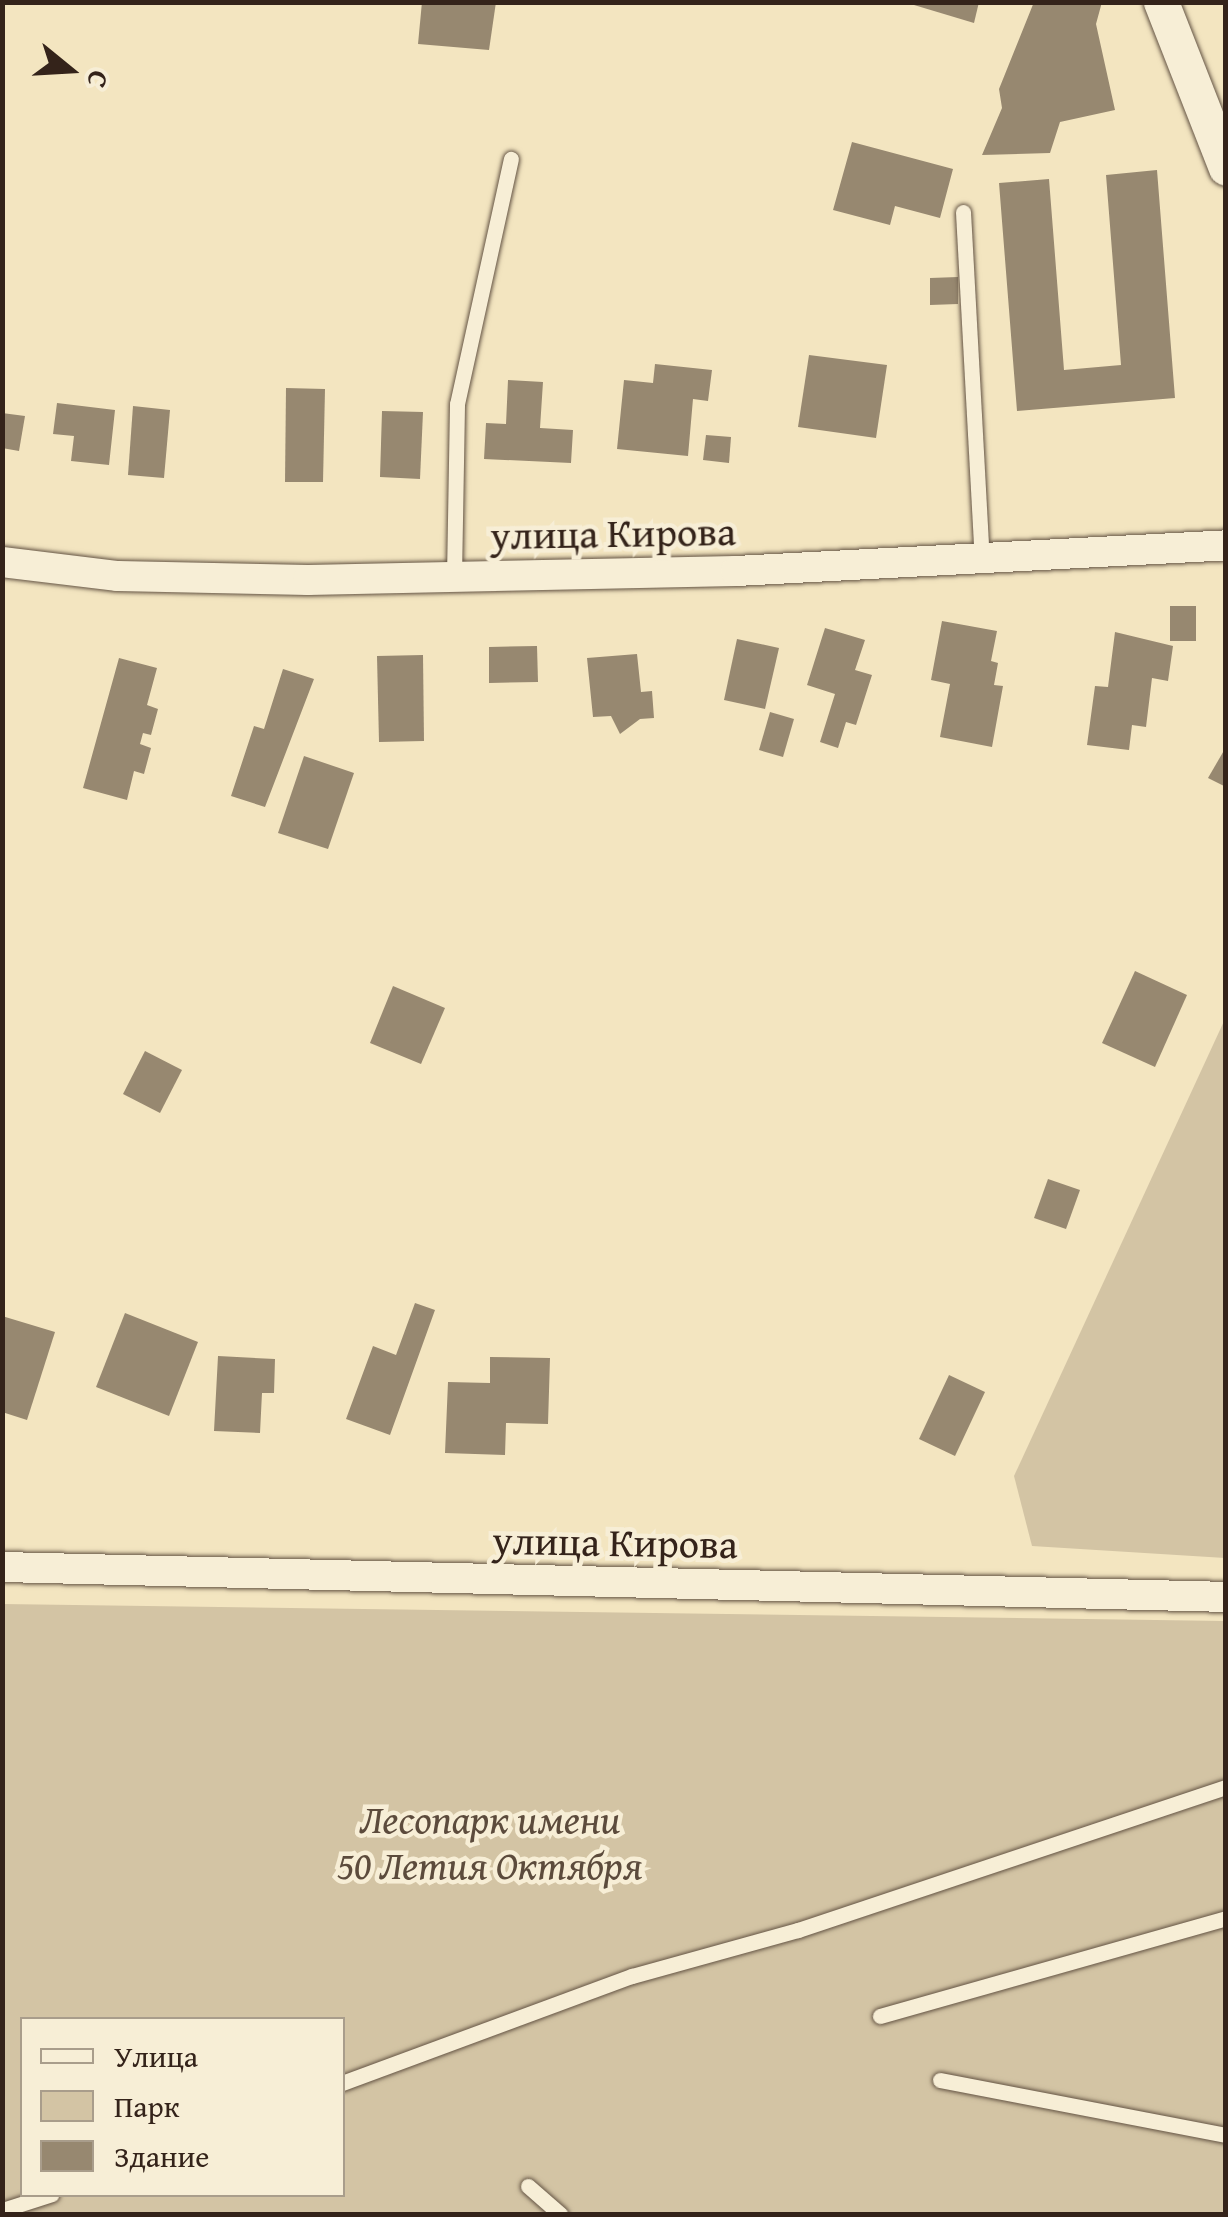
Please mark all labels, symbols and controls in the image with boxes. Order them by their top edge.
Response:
north arrow [20,20,120,120]
text: С [77,66,121,93]
street label: улица Кирова [490,507,736,559]
street label: улица Кирова [492,1516,738,1568]
park label: Лесопарк имени 50 Летия Октября [337,1795,643,1889]
legend [20,2017,345,2197]
text: Улица [114,2034,198,2078]
text: Парк [114,2084,180,2128]
text: Здание [114,2134,209,2178]

